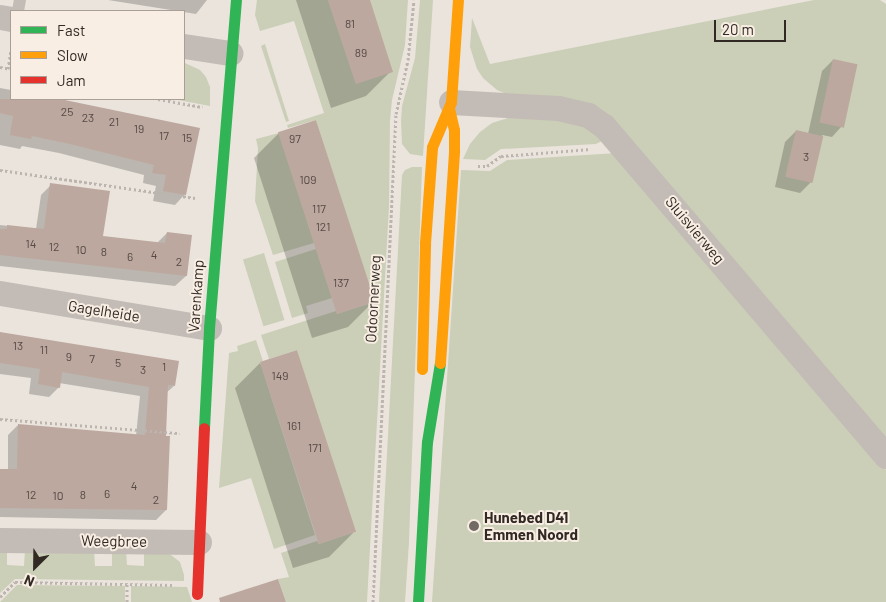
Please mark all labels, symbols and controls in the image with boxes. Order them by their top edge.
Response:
legend [10,10,185,100]
scale bar [716,10,788,42]
house number: 81 [345,17,355,31]
text: 20 m [722,20,754,38]
text: Fast [57,21,85,39]
text: Slow [57,46,88,64]
house number: 89 [355,46,367,60]
text: Jam [57,71,86,89]
house number: 25 [61,105,73,119]
house number: 23 [82,111,94,125]
house number: 21 [109,115,119,129]
house number: 19 [134,122,144,136]
house number: 17 [159,129,169,143]
house number: 15 [182,131,192,145]
house number: 97 [289,132,301,146]
house number: 3 [803,150,809,164]
house number: 109 [299,173,317,187]
street label: Sluisvierweg [662,193,728,267]
house number: 117 [312,202,326,216]
house number: 121 [316,220,330,234]
house number: 14 [26,237,36,251]
house number: 12 [49,240,59,254]
house number: 10 [76,243,86,257]
house number: 8 [101,245,107,259]
house number: 4 [151,248,157,262]
house number: 6 [127,250,133,264]
house number: 2 [176,255,182,269]
street label: Odoornerweg [362,255,384,343]
street label: Varenkamp [184,259,208,333]
house number: 137 [333,276,349,290]
street label: Gagelheide [67,296,141,326]
house number: 13 [13,339,23,353]
house number: 11 [40,343,48,357]
house number: 9 [66,350,72,364]
house number: 7 [89,352,95,366]
house number: 5 [115,356,121,370]
house number: 1 [162,360,166,374]
house number: 3 [140,363,146,377]
house number: 149 [271,369,289,383]
house number: 161 [287,419,301,433]
house number: 171 [308,441,322,455]
house number: 4 [131,479,137,493]
house number: 6 [104,487,110,501]
house number: 12 [26,488,36,502]
house number: 8 [80,488,86,502]
house number: 10 [53,489,63,503]
house number: 2 [153,493,159,507]
place label: Hunebed D41 Emmen Noord [484,508,578,543]
marker: Hunebed D41 Emmen Noord [468,520,480,532]
street label: Weegbree [81,531,147,551]
north arrow [10,542,60,592]
text: N [21,572,37,591]

